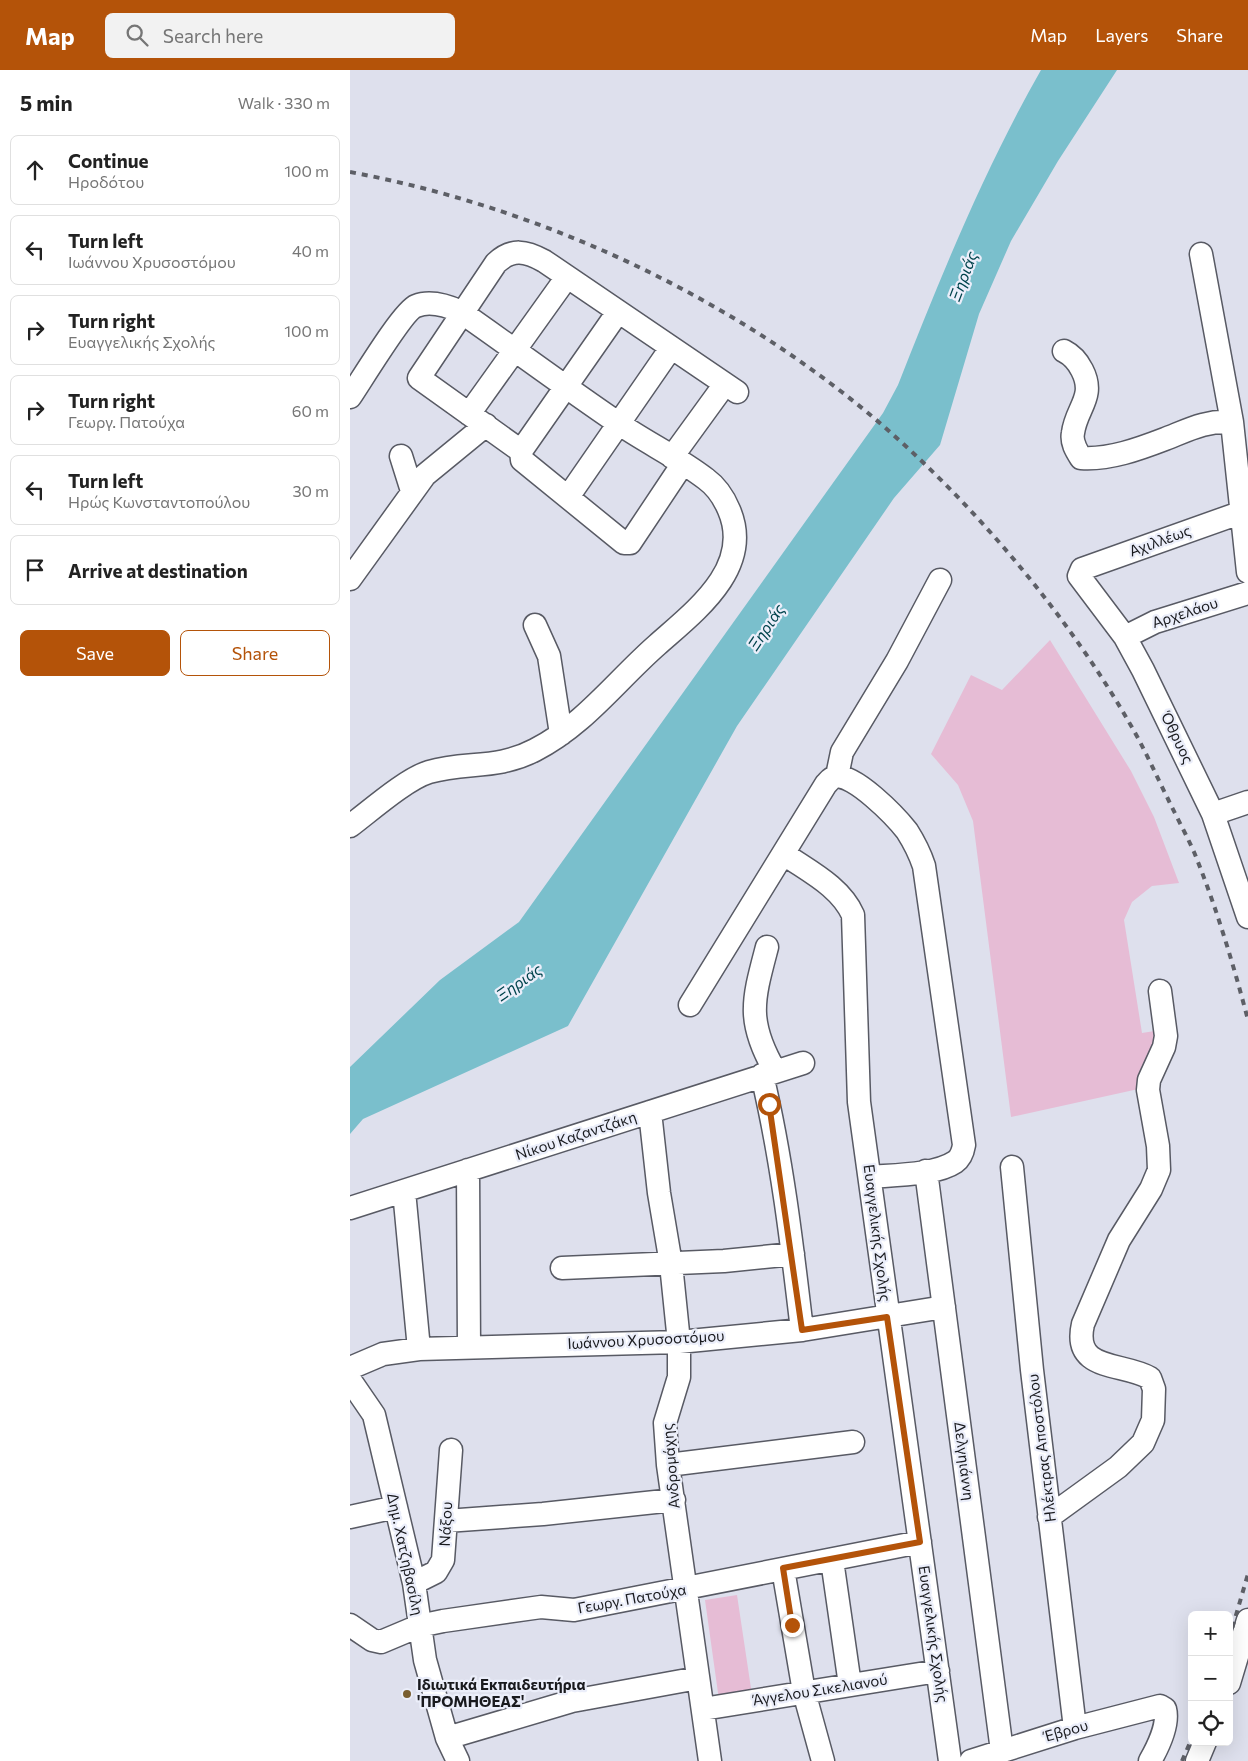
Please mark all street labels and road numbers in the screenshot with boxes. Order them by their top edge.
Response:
street label: Αχιλλέως [1126,521,1193,560]
street label: Αρχελάου [1149,593,1220,631]
street label: Όθρυος [1157,707,1198,766]
street label: Νίκου Καζαντζάκη [513,1107,639,1163]
street label: Ευαγγελικής Σχολής [861,1163,895,1303]
street label: Ιωάννου Χρυσοστόμου [567,1326,725,1352]
street label: Ηλέκτρας Αποστόλου [1023,1373,1059,1523]
street label: Δελγηιάννη [951,1420,979,1501]
street label: Ανδρομάχης [657,1423,683,1510]
street label: Δημ. Χατζηβασίλη [384,1491,428,1617]
street label: Νάξου [435,1501,455,1547]
street label: Ευαγγελικής Σχολής [915,1564,953,1704]
street label: Γεωργ. Πατούχα [576,1580,687,1616]
street label: Άγγελου Σικελιανού [750,1669,889,1709]
street label: Έβρου [1040,1715,1090,1745]

